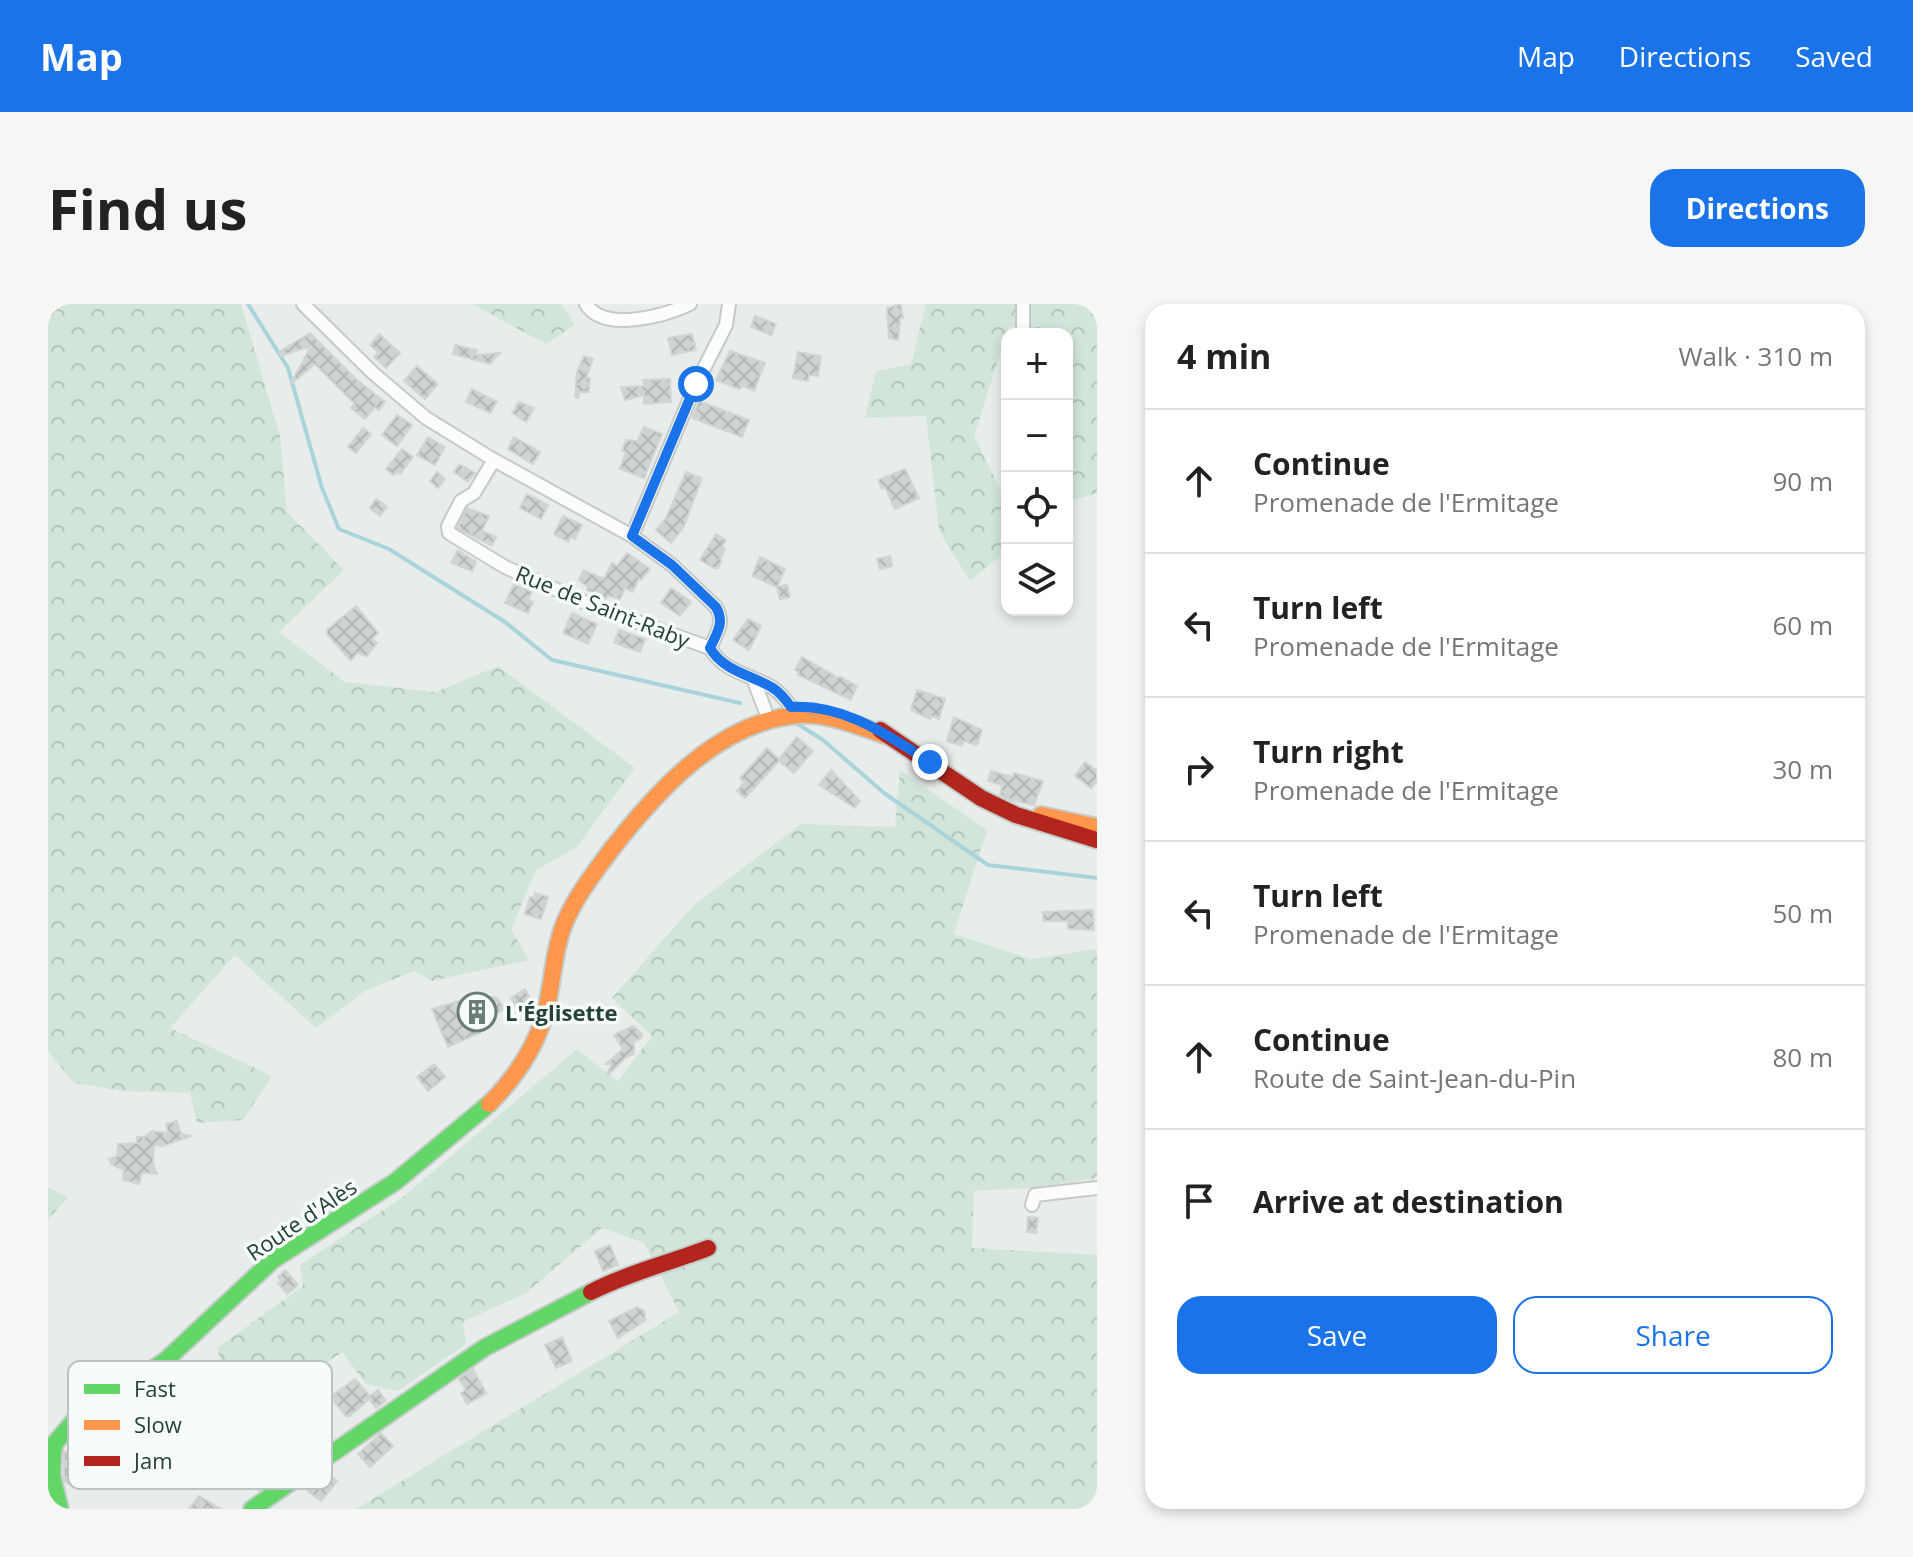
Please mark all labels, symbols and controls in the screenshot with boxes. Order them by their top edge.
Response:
text: Map [40,30,123,82]
text: Map [1517,37,1575,75]
text: Directions [1619,37,1751,75]
text: Saved [1795,37,1873,75]
button: Directions [1650,169,1865,247]
text: Find us [48,170,247,246]
map controls [1001,328,1073,616]
button: + [1001,328,1073,400]
text: 4 min [1177,333,1271,379]
text: Walk · 310 m [1679,338,1833,374]
route start [678,366,714,402]
button: − [1001,400,1073,472]
text: Continue [1253,443,1390,484]
icon: ahead [1177,459,1221,503]
text: 90 m [1772,463,1833,499]
button: locate [1001,472,1073,544]
text: Promenade de l'Ermitage [1253,484,1559,520]
button: layers [1001,544,1073,616]
street label: Rue de Saint-Raby [512,557,695,655]
text: Turn left [1253,587,1383,628]
icon: left [1177,603,1221,647]
text: 60 m [1772,607,1833,643]
text: Promenade de l'Ermitage [1253,628,1559,664]
text: Turn right [1253,731,1404,772]
route end [912,744,948,780]
icon: right [1177,747,1221,791]
text: 30 m [1772,751,1833,787]
text: Promenade de l'Ermitage [1253,772,1559,808]
text: Turn left [1253,875,1383,916]
icon: left [1177,891,1221,935]
text: 50 m [1772,895,1833,931]
text: Promenade de l'Ermitage [1253,916,1559,952]
building icon: L'Églisette [456,991,498,1033]
place label: L'Églisette [505,997,618,1027]
text: Continue [1253,1019,1390,1060]
icon: ahead [1177,1035,1221,1079]
text: 80 m [1772,1039,1833,1075]
text: Route de Saint-Jean-du-Pin [1253,1060,1576,1096]
street label: Route d'Alès [240,1171,362,1267]
icon: arrive [1177,1179,1221,1223]
text: Arrive at destination [1253,1181,1564,1222]
button: Save [1177,1296,1497,1374]
button: Share [1513,1296,1833,1374]
legend [68,1361,332,1489]
text: Fast [134,1373,176,1403]
text: Slow [134,1409,182,1439]
text: Jam [132,1445,173,1475]

